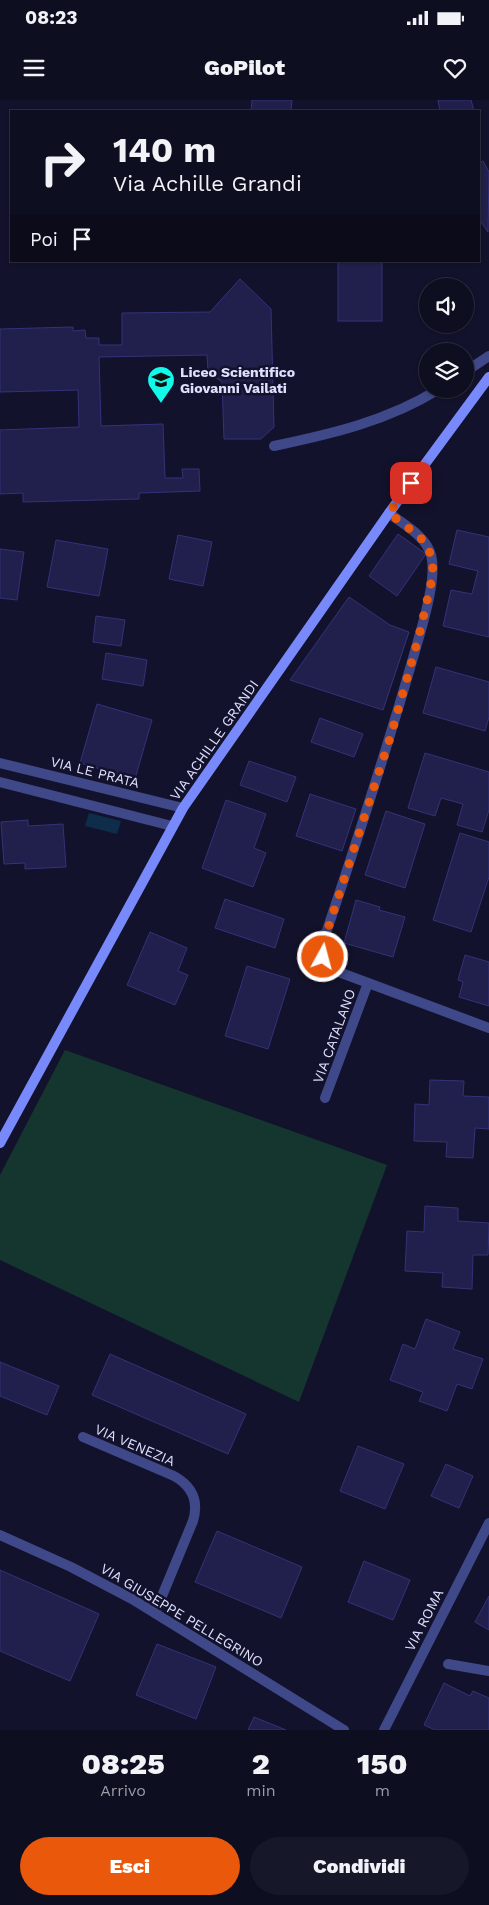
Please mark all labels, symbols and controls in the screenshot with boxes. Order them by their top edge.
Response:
text: 08:23 [25,6,77,29]
icon: menu [20,54,48,82]
icon: heart [441,54,469,82]
text: GoPilot [204,55,285,80]
text: 140 m [113,129,216,171]
icon: right [30,130,95,195]
text: Via Achille Grandi [113,171,302,196]
icon: arrive [68,225,96,253]
text: Poi [30,228,58,251]
map controls [419,278,474,398]
button: sound [419,278,474,333]
button: layers [419,343,474,398]
place label: Liceo Scientifico Giovanni Vailati [180,364,295,396]
school or university icon: Liceo Scientifico Giovanni Vailati [146,365,176,404]
pin [390,462,432,504]
icon: arrive [397,469,425,497]
street label: VIA ACHILLE GRANDI [167,677,261,803]
street label: VIA LE PRATA [49,753,141,791]
position arrow [296,930,348,982]
street label: VIA CATALANO [310,987,358,1085]
street label: VIA VENEZIA [92,1421,178,1469]
street label: VIA GIUSEPPE PELLEGRINO [98,1560,266,1670]
street label: VIA ROMA [402,1586,446,1654]
text: 08:25 [82,1746,165,1781]
text: 2 [252,1746,270,1781]
text: 150 [357,1746,407,1781]
text: Arrivo [100,1781,146,1800]
text: min [246,1781,276,1800]
text: m [375,1781,390,1800]
button: Esci [20,1837,240,1895]
button: Condividi [250,1837,469,1895]

